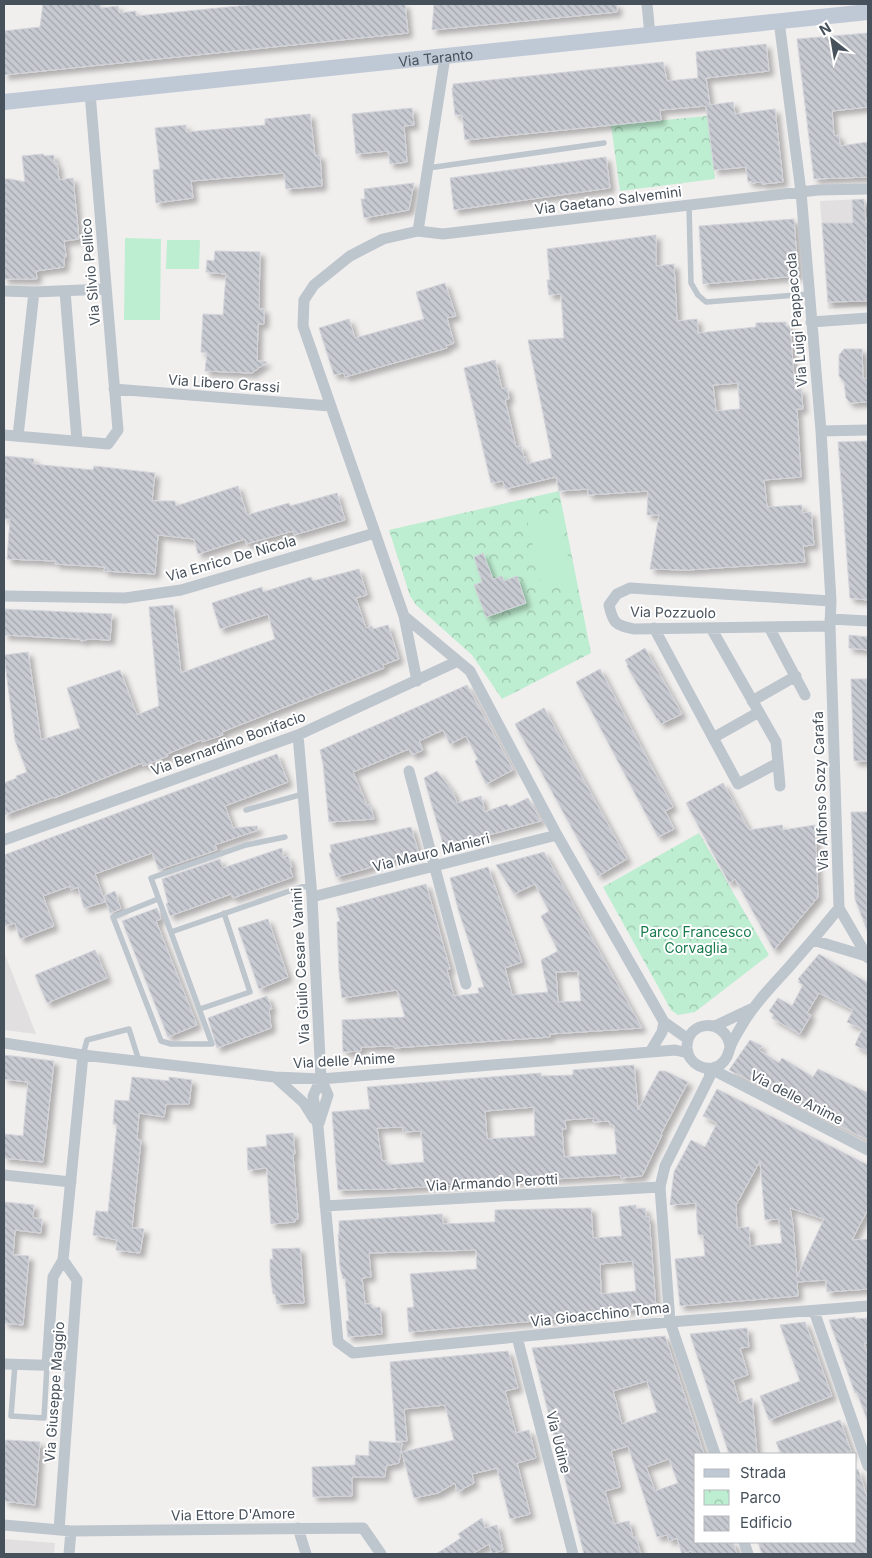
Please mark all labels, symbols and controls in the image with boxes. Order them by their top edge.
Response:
north arrow [807,15,857,65]
text: N [816,18,834,38]
street label: Via Taranto [397,45,474,69]
street label: Via Gaetano Salvemini [534,183,682,217]
street label: Via Silvio Pellico [77,218,103,326]
street label: Via Luigi Pappacoda [782,252,810,388]
street label: Via Libero Grassi [168,371,280,395]
street label: Via Enrico De Nicola [164,531,298,585]
street label: Via Pozzuolo [630,603,716,621]
street label: Via Bernardino Bonifacio [148,707,308,779]
street label: Via Alfonso Sozy Carafa [809,711,831,871]
street label: Via Mauro Manieri [371,829,491,875]
street label: Via Giulio Cesare Vanini [287,887,313,1045]
park label: Parco Francesco Corvaglia [640,923,752,956]
street label: Via delle Anime [293,1049,395,1071]
street label: Via delle Anime [748,1066,846,1128]
street label: Via Armando Perotti [426,1170,558,1194]
street label: Via Gioacchino Toma [530,1298,670,1330]
street label: Via Giuseppe Maggio [41,1321,67,1463]
street label: Via Udine [543,1409,575,1475]
legend [694,1453,857,1543]
text: Strada [740,1463,786,1482]
text: Parco [740,1488,781,1507]
street label: Via Ettore D'Amore [171,1504,295,1524]
text: Edificio [740,1513,792,1532]

